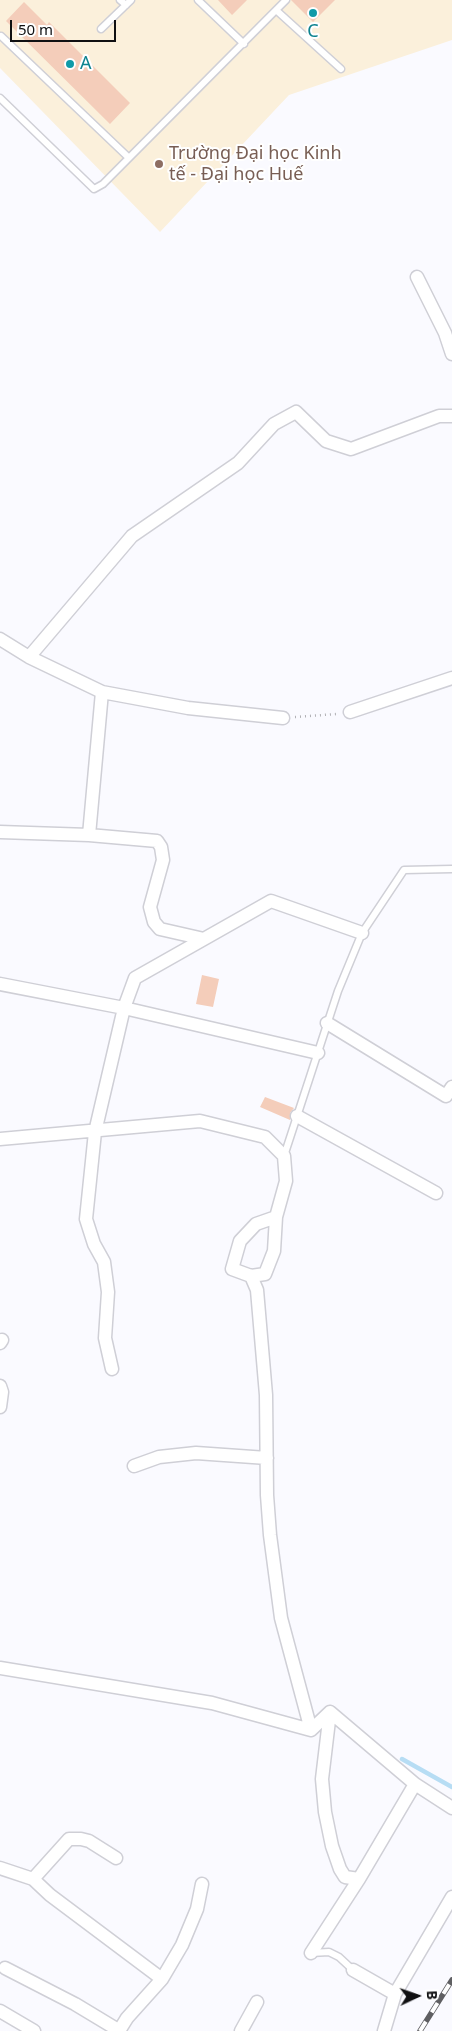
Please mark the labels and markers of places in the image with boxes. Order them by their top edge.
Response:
marker: C [307,7,319,19]
place label: C [307,21,319,43]
place label: A [80,53,92,75]
marker: A [64,58,76,70]
place label: Trường Đại học Kinh tế - Đại học Huế [169,143,342,186]
marker: Trường Đại học Kinh tế - Đại học Huế [153,158,165,170]

